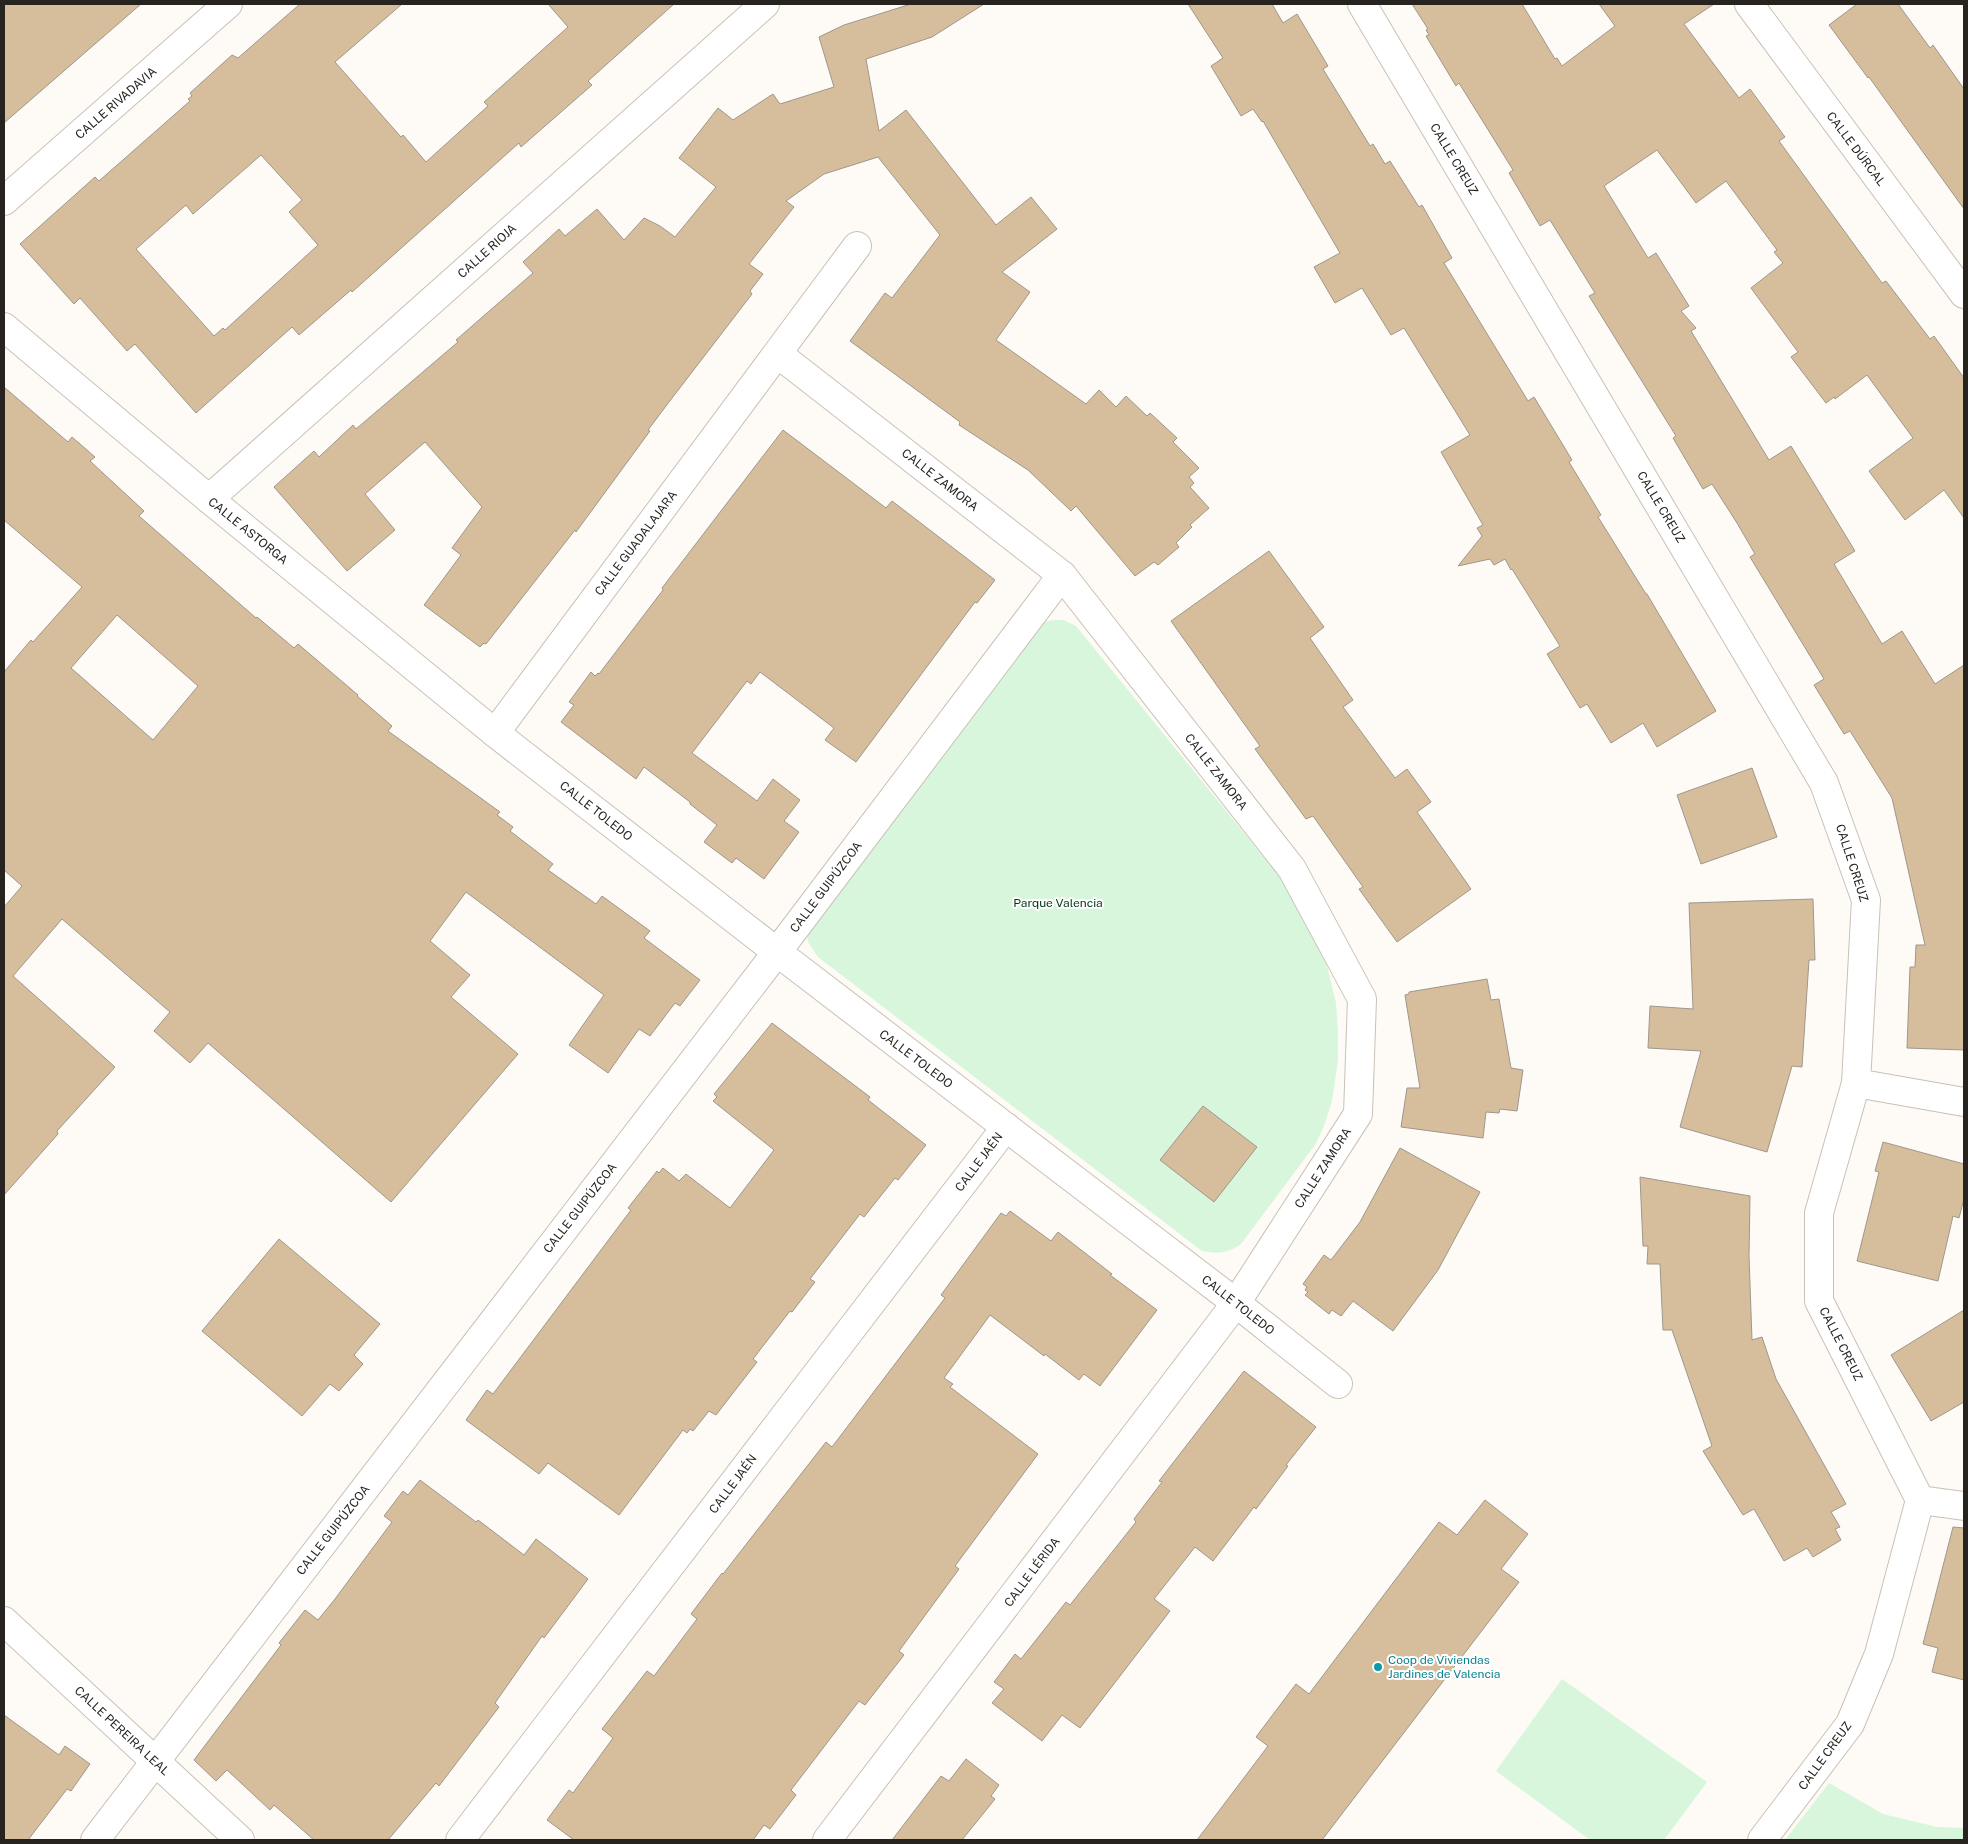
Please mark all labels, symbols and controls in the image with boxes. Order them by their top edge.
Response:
street label: CALLE RIVADAVIA [73,64,160,142]
street label: CALLE DÚRCAL [1824,109,1888,189]
street label: CALLE CREUZ [1427,121,1481,198]
street label: CALLE RIOJA [455,221,519,281]
street label: CALLE ZAMORA [899,446,981,514]
street label: CALLE CREUZ [1634,469,1688,546]
street label: CALLE GUADALAJARA [592,487,680,598]
street label: CALLE ASTORGA [205,495,291,568]
street label: CALLE ZAMORA [1182,731,1250,813]
street label: CALLE TOLEDO [557,778,635,844]
street label: CALLE CREUZ [1833,822,1871,904]
street label: CALLE GUIPÚZCOA [787,838,865,935]
park label: Parque Valencia [1013,896,1103,910]
street label: CALLE TOLEDO [877,1027,956,1091]
street label: CALLE ZAMORA [1292,1125,1354,1211]
street label: CALLE JAÉN [952,1130,1006,1194]
street label: CALLE GUIPÚZCOA [541,1160,620,1256]
street label: CALLE TOLEDO [1199,1272,1277,1338]
street label: CALLE CREUZ [1816,1305,1866,1383]
street label: CALLE JAÉN [706,1452,760,1516]
street label: CALLE GUIPÚZCOA [294,1482,373,1578]
street label: CALLE LÉRIDA [1001,1534,1063,1609]
place label: Coop de Viviendas Jardines de Valencia [1388,1653,1500,1681]
marker: Coop de Viviendas Jardines de Valencia [1372,1661,1384,1673]
street label: CALLE PEREIRA LEAL [72,1683,172,1779]
street label: CALLE CREUZ [1796,1719,1855,1793]

